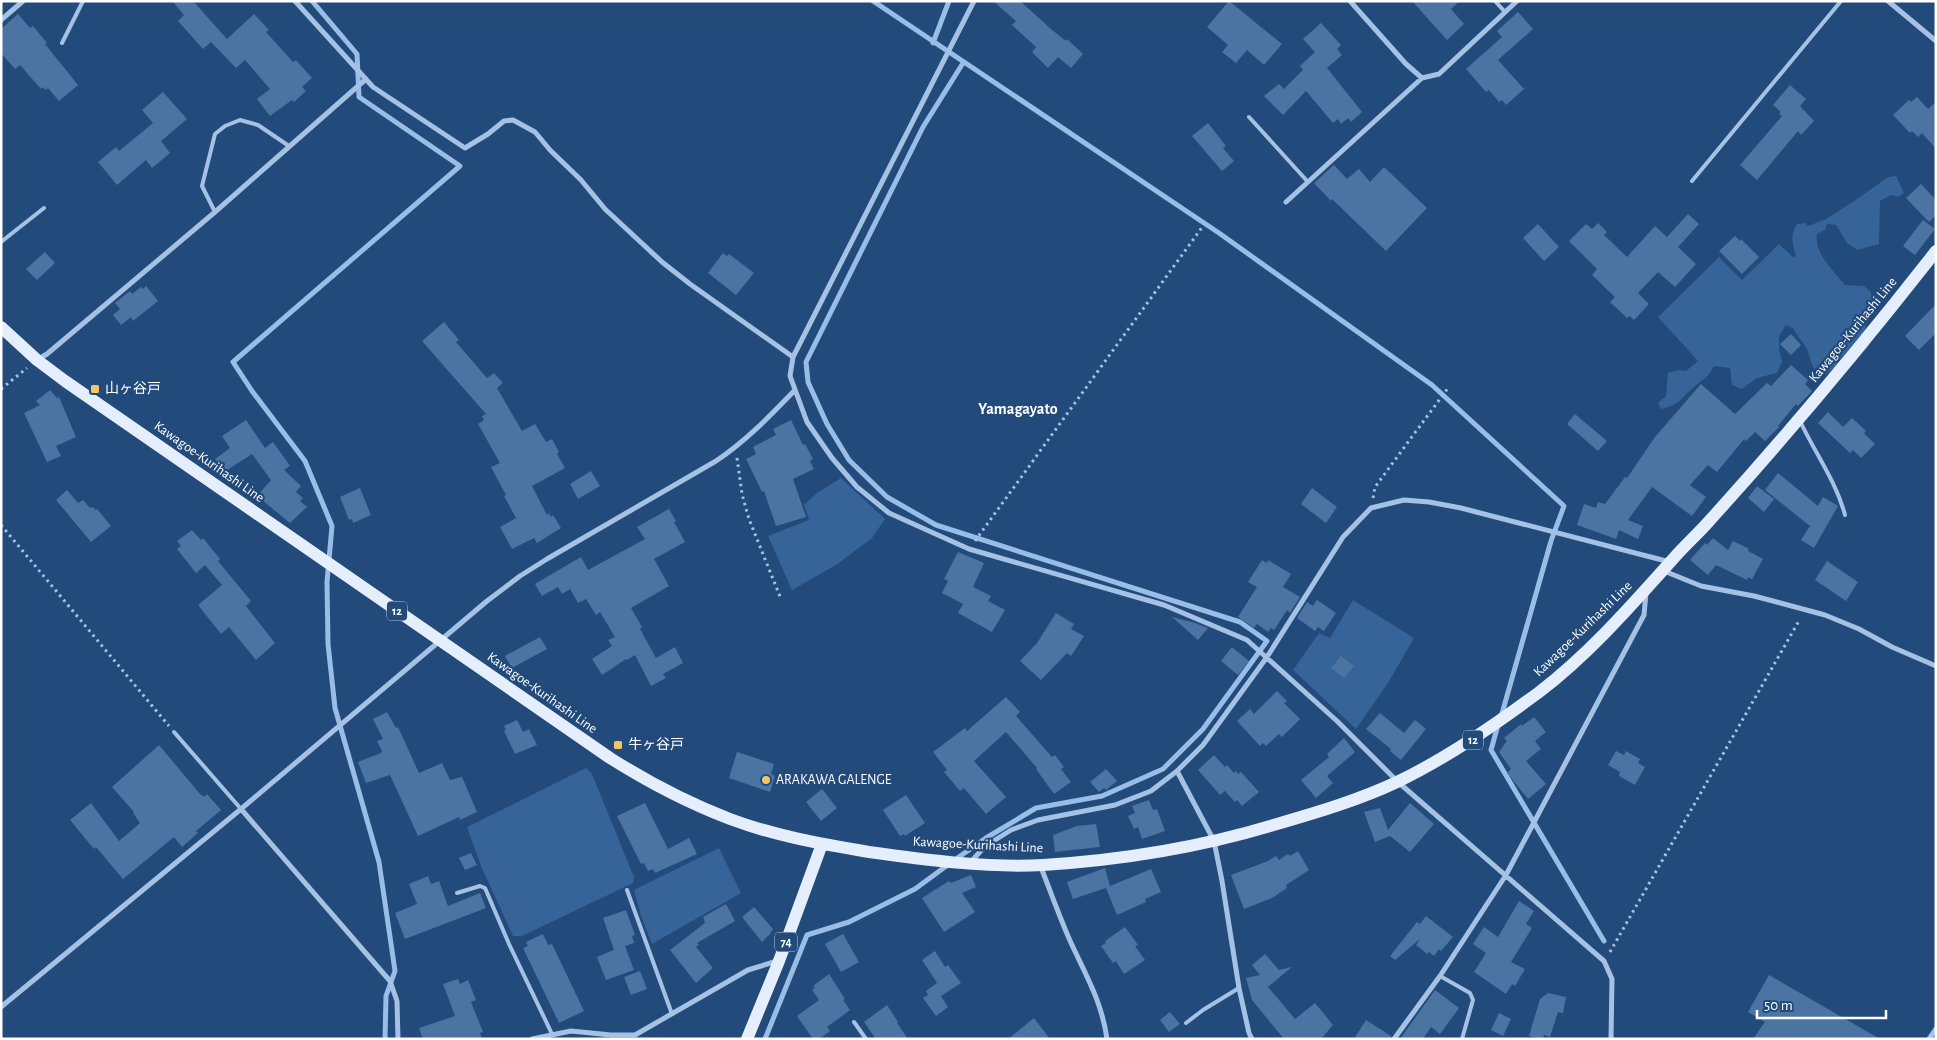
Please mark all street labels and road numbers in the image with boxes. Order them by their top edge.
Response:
street label: Kawagoe-Kurihashi Line [1806,275,1900,385]
street label: Kawagoe-Kurihashi Line [151,419,267,505]
street label: Kawagoe-Kurihashi Line [1531,579,1635,679]
road number: 12 [387,602,407,620]
street label: Kawagoe-Kurihashi Line [484,650,600,736]
road number: 12 [1463,730,1483,750]
street label: Kawagoe-Kurihashi Line [912,835,1044,855]
road number: 74 [775,932,797,952]

